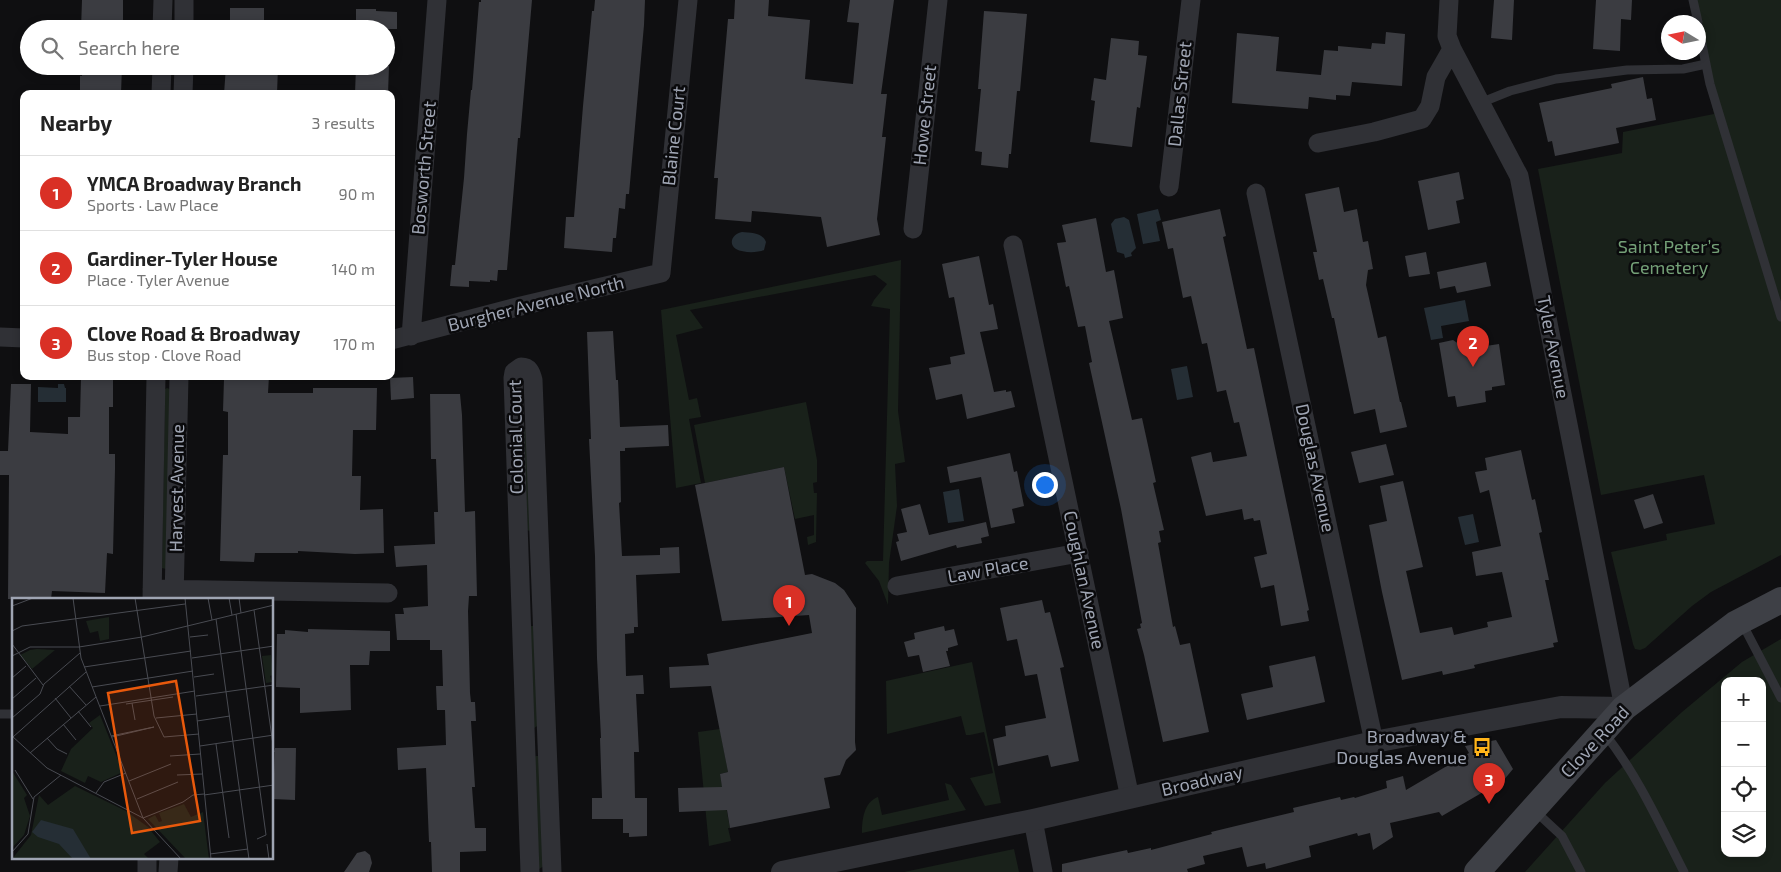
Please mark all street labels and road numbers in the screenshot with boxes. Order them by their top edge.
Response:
street label: Dallas Street [1163,40,1195,148]
street label: Howe Street [908,64,940,166]
street label: Blaine Court [657,85,689,187]
street label: Bosworth Street [406,100,440,236]
street label: Burgher Avenue North [445,270,626,336]
street label: Tyler Avenue [1533,293,1575,400]
street label: Colonial Court [503,379,527,494]
street label: Douglas Avenue [1292,402,1340,534]
street label: Harvest Avenue [164,424,188,552]
street label: Coughlan Avenue [1060,509,1110,651]
street label: Law Place [946,551,1030,587]
street label: Clove Road [1555,701,1633,782]
street label: Broadway [1159,760,1245,800]

